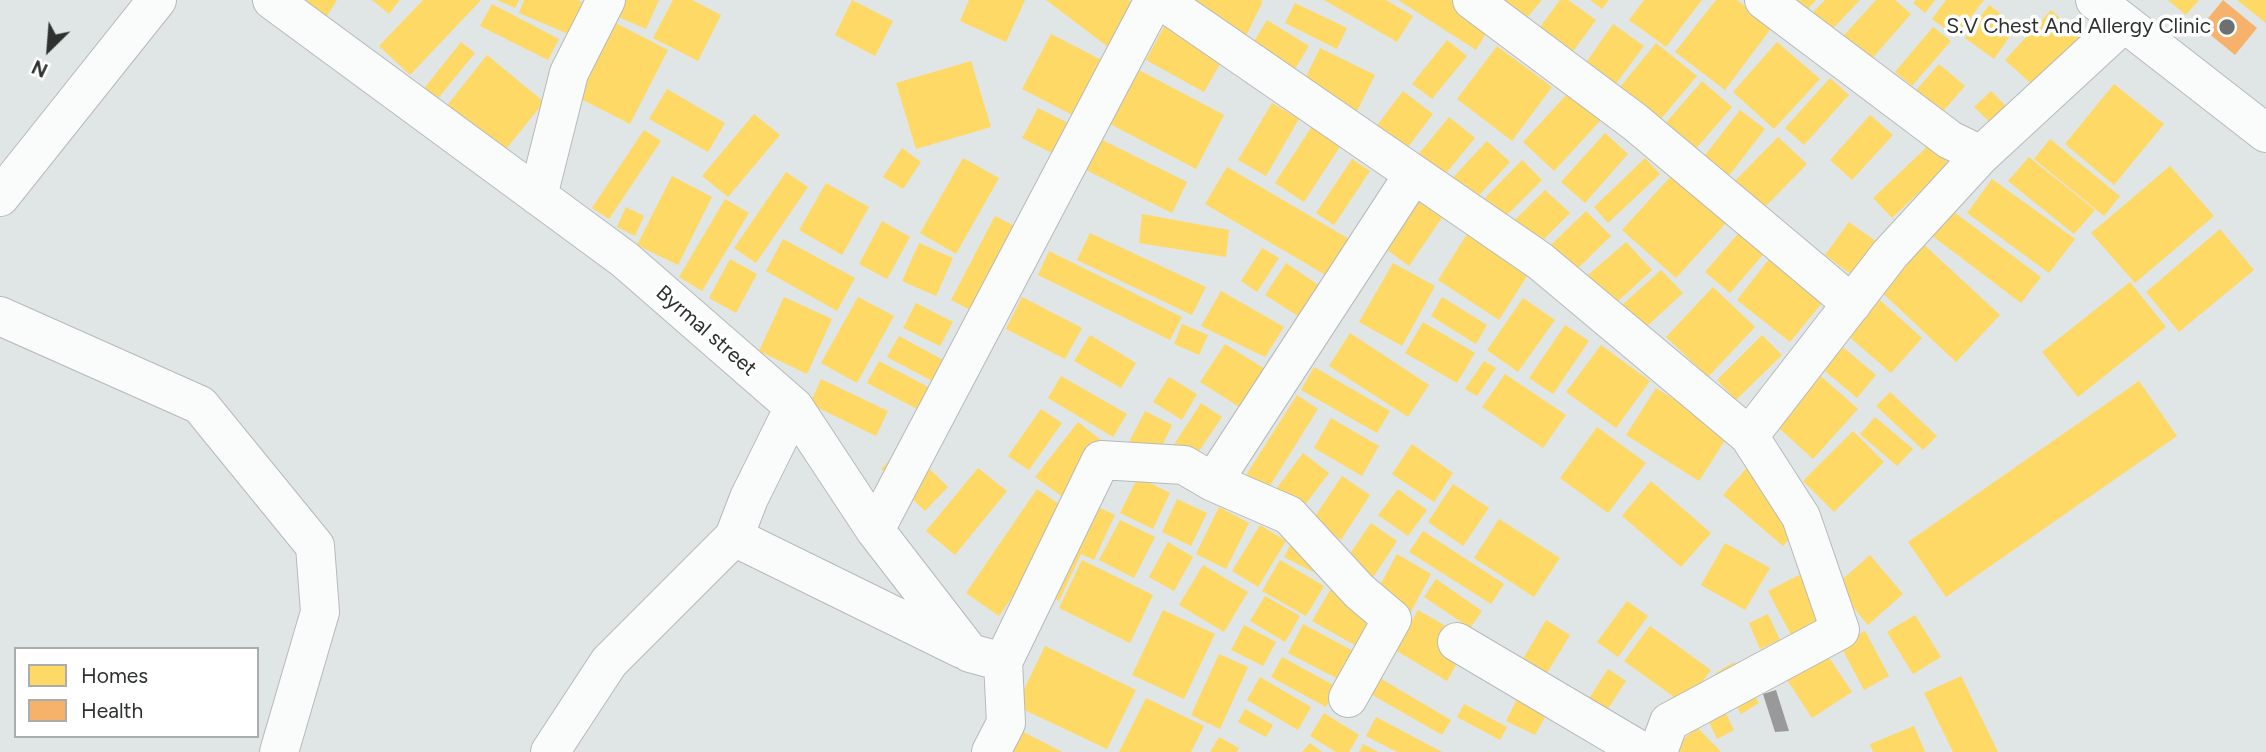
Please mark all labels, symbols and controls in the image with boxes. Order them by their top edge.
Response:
north arrow [14,14,84,84]
place label: S.V Chest And Allergy Clinic [1946,14,2211,40]
marker: S.V Chest And Allergy Clinic [2217,17,2237,37]
text: N [28,55,51,82]
street label: Byrmal street [651,280,761,382]
legend [14,647,259,738]
text: Homes [81,663,148,688]
text: Health [81,698,143,723]

